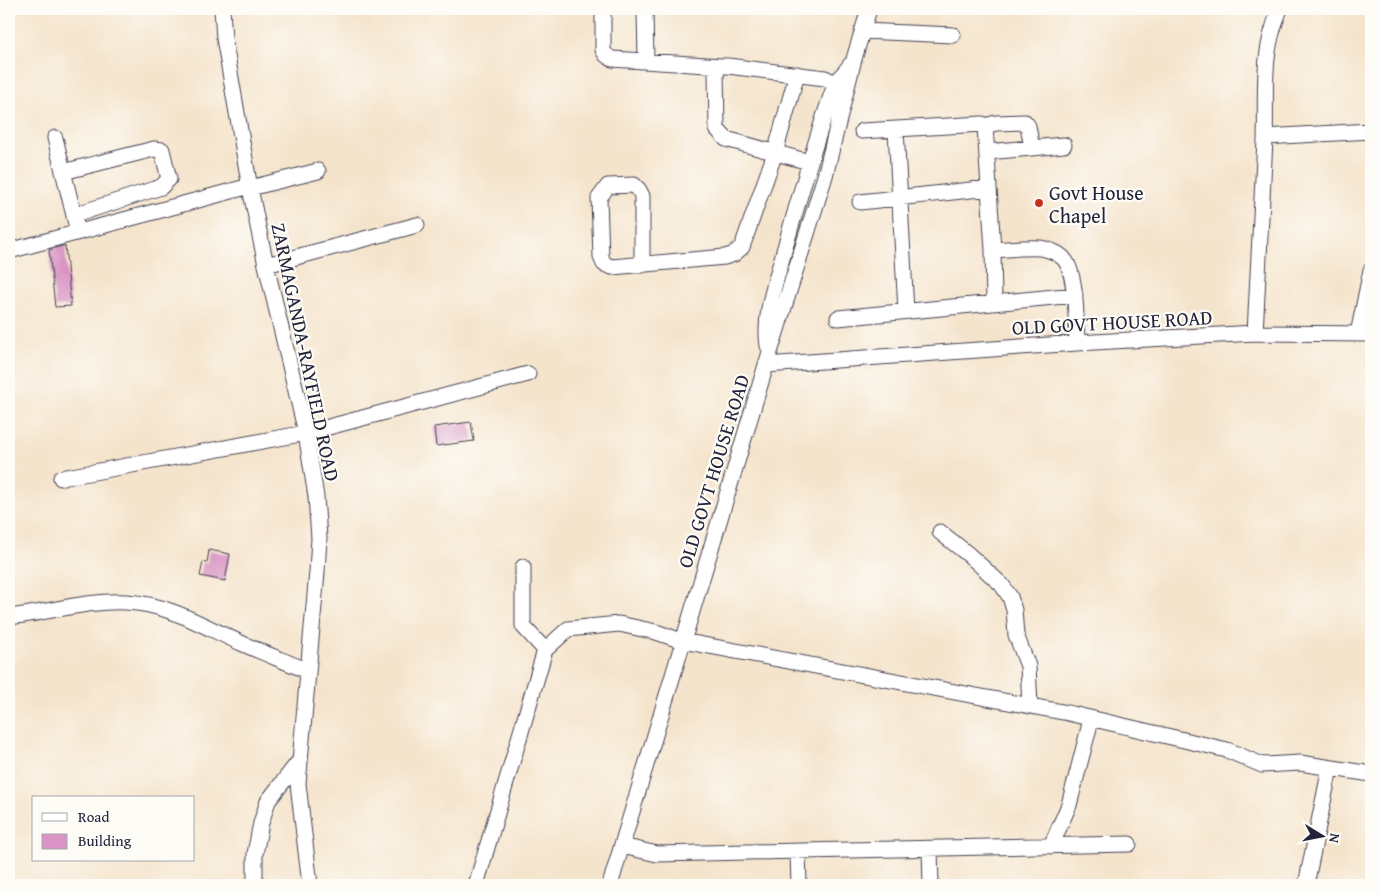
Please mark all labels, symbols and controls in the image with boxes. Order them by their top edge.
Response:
place label: Govt House Chapel [1049,178,1144,230]
marker: Govt House Chapel [1033,197,1045,209]
street label: ZARMAGANDA-RAYFIELD ROAD [264,220,348,484]
street label: OLD GOVT HOUSE ROAD [1011,302,1213,342]
street label: OLD GOVT HOUSE ROAD [670,371,756,571]
legend [32,796,195,862]
text: Road [78,806,109,827]
north arrow [1298,812,1348,862]
text: Building [78,830,132,851]
text: N [1324,832,1345,845]

